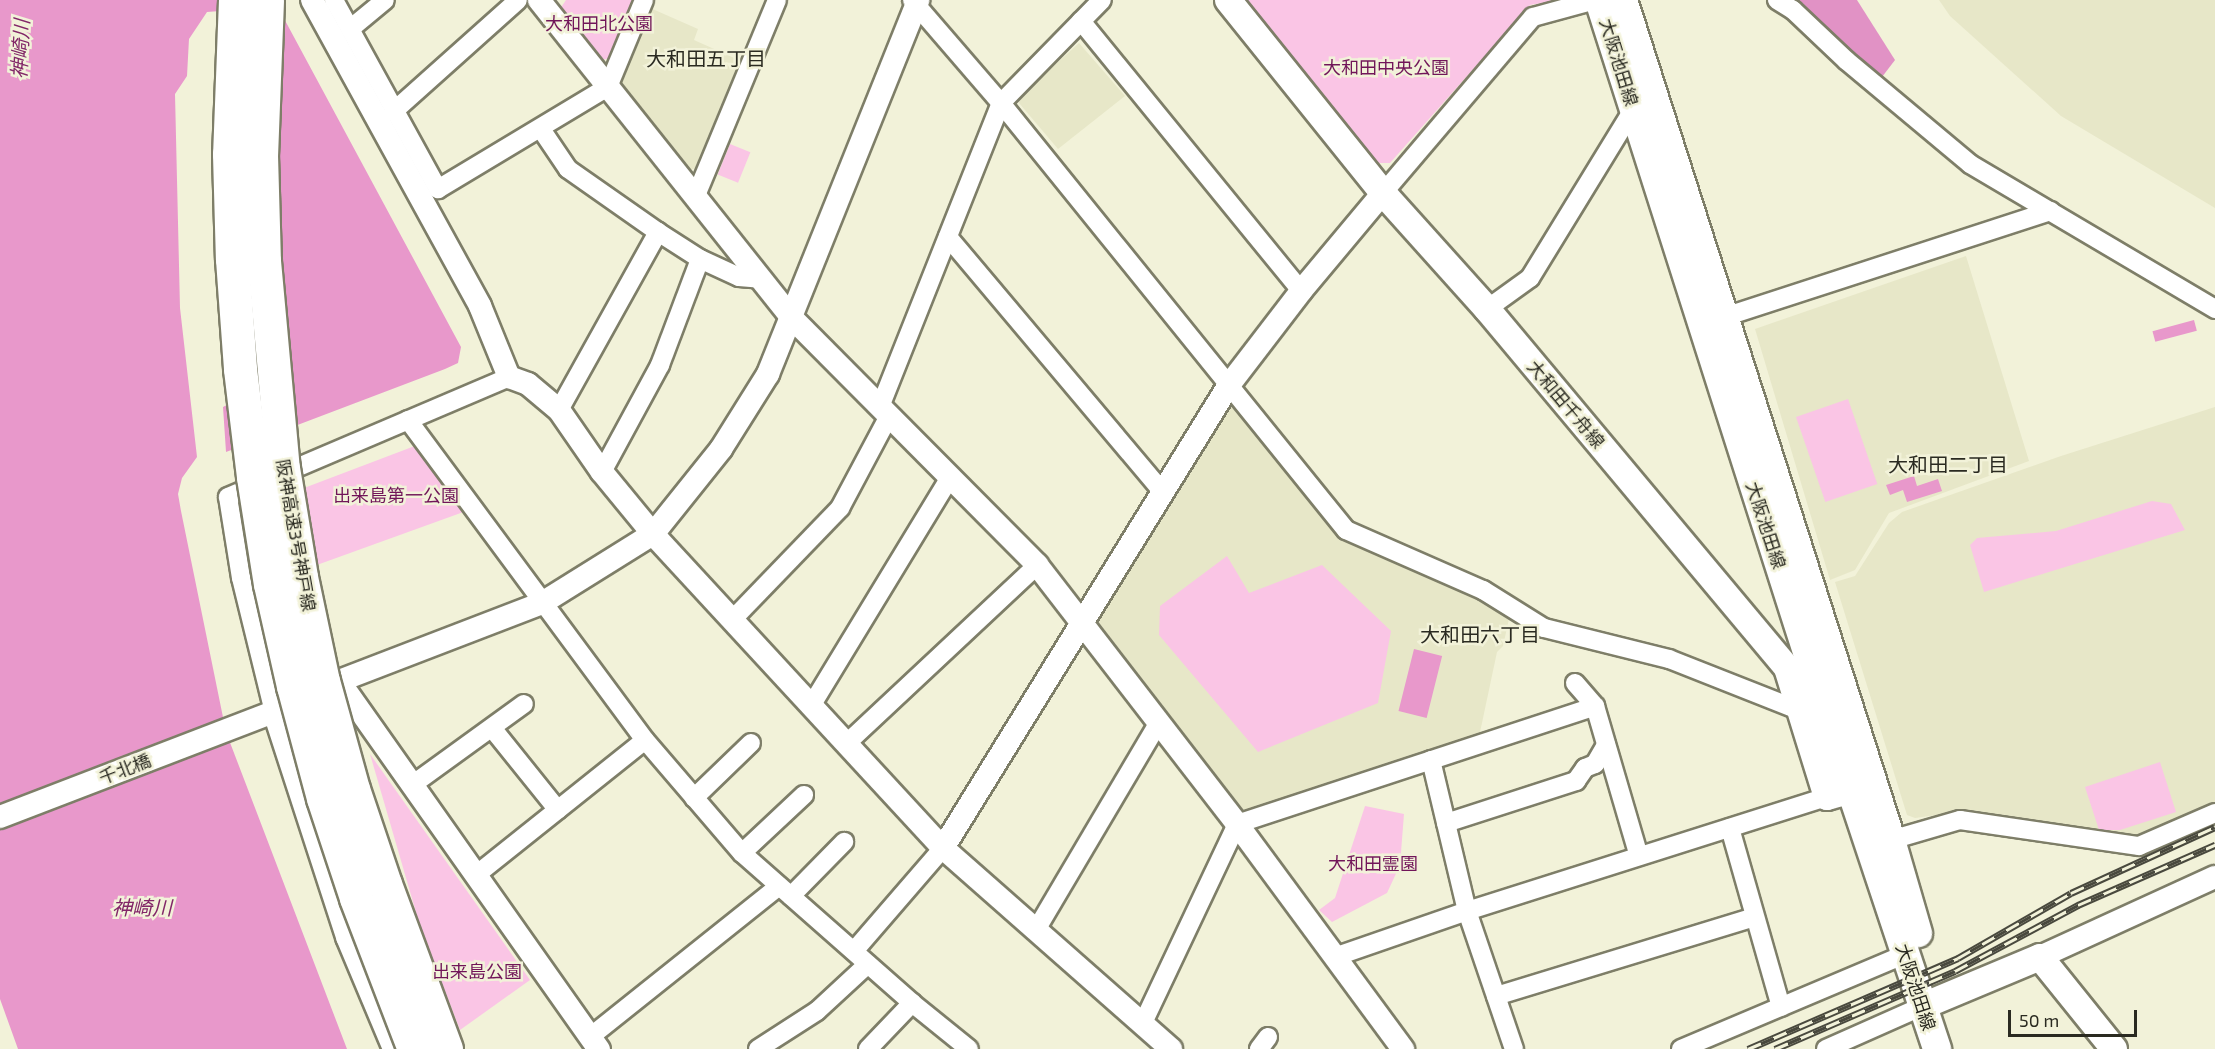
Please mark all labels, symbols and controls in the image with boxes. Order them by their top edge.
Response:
park label: 大和田北公園 [545,12,653,34]
street label: 大阪池田線 [1596,16,1642,108]
water label: 神崎川 [6,18,34,80]
district label: 大和田五丁目 [646,46,766,70]
park label: 大和田中央公園 [1323,56,1449,78]
street label: 大和田千舟線 [1523,356,1609,452]
district label: 大和田二丁目 [1888,452,2008,476]
street label: 阪神高速3号神戸線 [272,457,320,613]
street label: 大阪池田線 [1742,479,1790,571]
park label: 出来島第一公園 [333,484,459,506]
district label: 大和田六丁目 [1420,622,1540,646]
street label: 千北橋 [96,749,154,789]
park label: 大和田霊園 [1328,852,1418,874]
water label: 神崎川 [112,895,172,919]
street label: 大阪池田線 [1892,941,1940,1033]
park label: 出来島公園 [432,960,522,982]
scale bar [2011,998,2140,1036]
text: 50 m [2019,1009,2059,1031]

